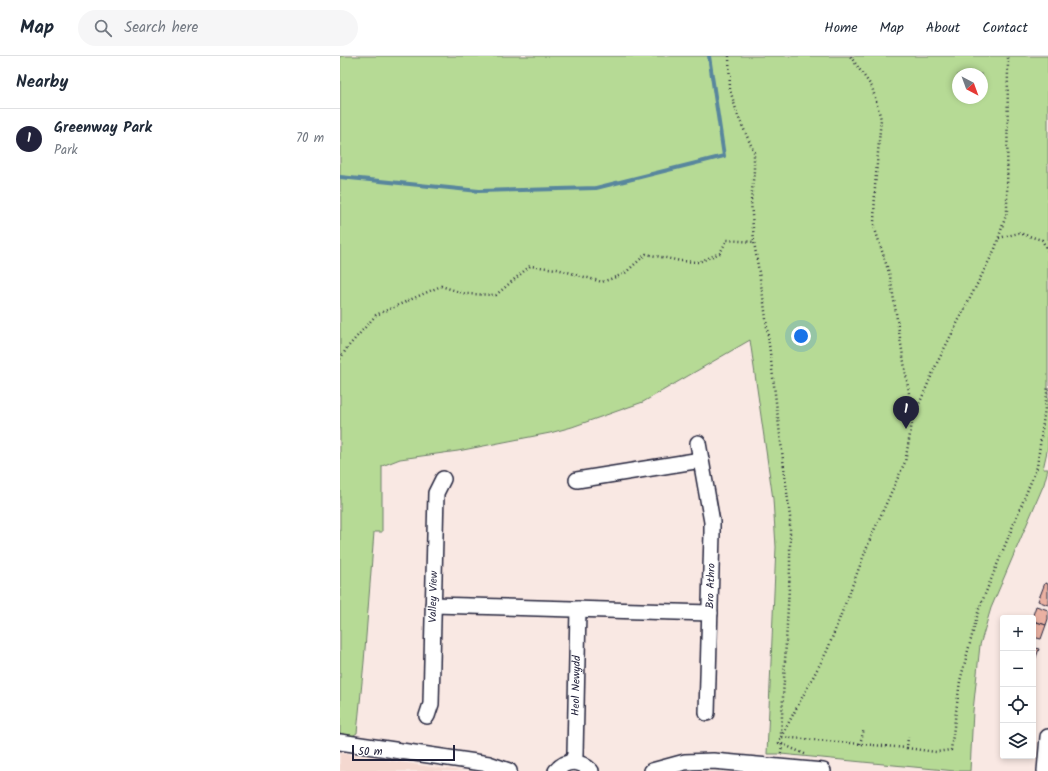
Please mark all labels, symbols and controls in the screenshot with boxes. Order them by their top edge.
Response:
search box [78,10,358,46]
text: Map [20,13,54,43]
text: Search here [124,16,198,40]
icon: search [92,17,114,39]
text: Home [824,17,858,39]
text: Map [880,17,904,39]
text: About [926,17,960,39]
text: Contact [982,17,1028,39]
north arrow [952,68,988,104]
text: Nearby [16,69,68,96]
text: Greenway Park [54,116,152,140]
text: 1 [27,128,31,149]
text: 70 m [296,128,324,149]
text: Park [54,140,78,161]
your location [791,326,811,346]
pin: 1 [893,396,919,429]
street label: Bro Athro [701,563,721,609]
street label: Valley View [424,570,443,623]
map controls [1000,615,1036,759]
button: + [1000,615,1036,651]
button: − [1000,651,1036,687]
street label: Heol Newydd [567,655,586,716]
button: locate [1000,687,1036,723]
button: layers [1000,723,1036,759]
scale bar [352,743,455,762]
text: 50 m [358,743,383,761]

